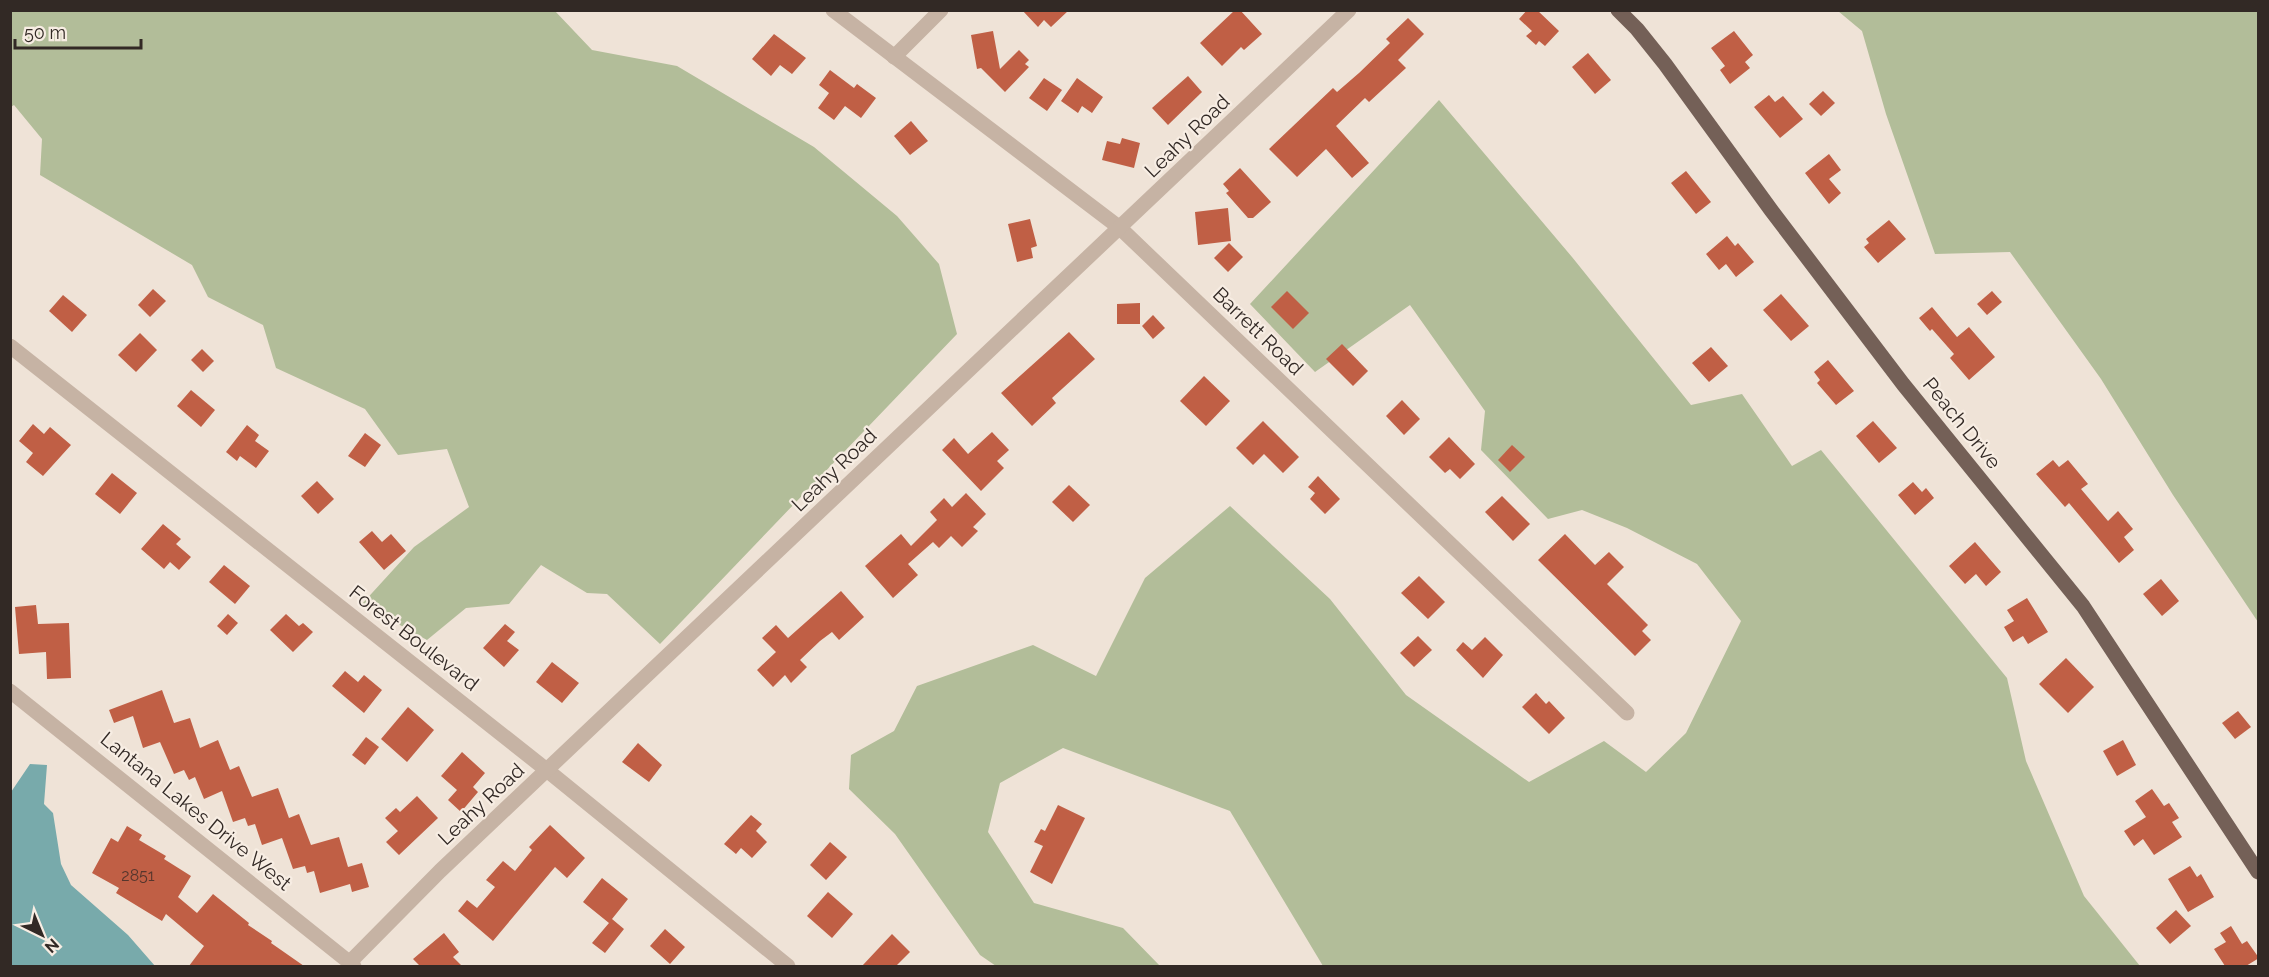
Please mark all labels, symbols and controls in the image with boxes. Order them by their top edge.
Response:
scale bar [15,12,141,50]
text: 50 m [24,22,66,43]
street label: Leahy Road [1140,90,1234,182]
street label: Barrett Road [1208,282,1308,380]
street label: Peach Drive [1918,373,2006,474]
street label: Leahy Road [787,424,881,516]
street label: Forest Boulevard [345,580,483,696]
street label: Lantana Lakes Drive West [96,727,296,895]
street label: Leahy Road [433,758,529,850]
house number: 2851 [121,866,155,885]
north arrow [12,905,72,965]
text: N [41,934,63,957]

